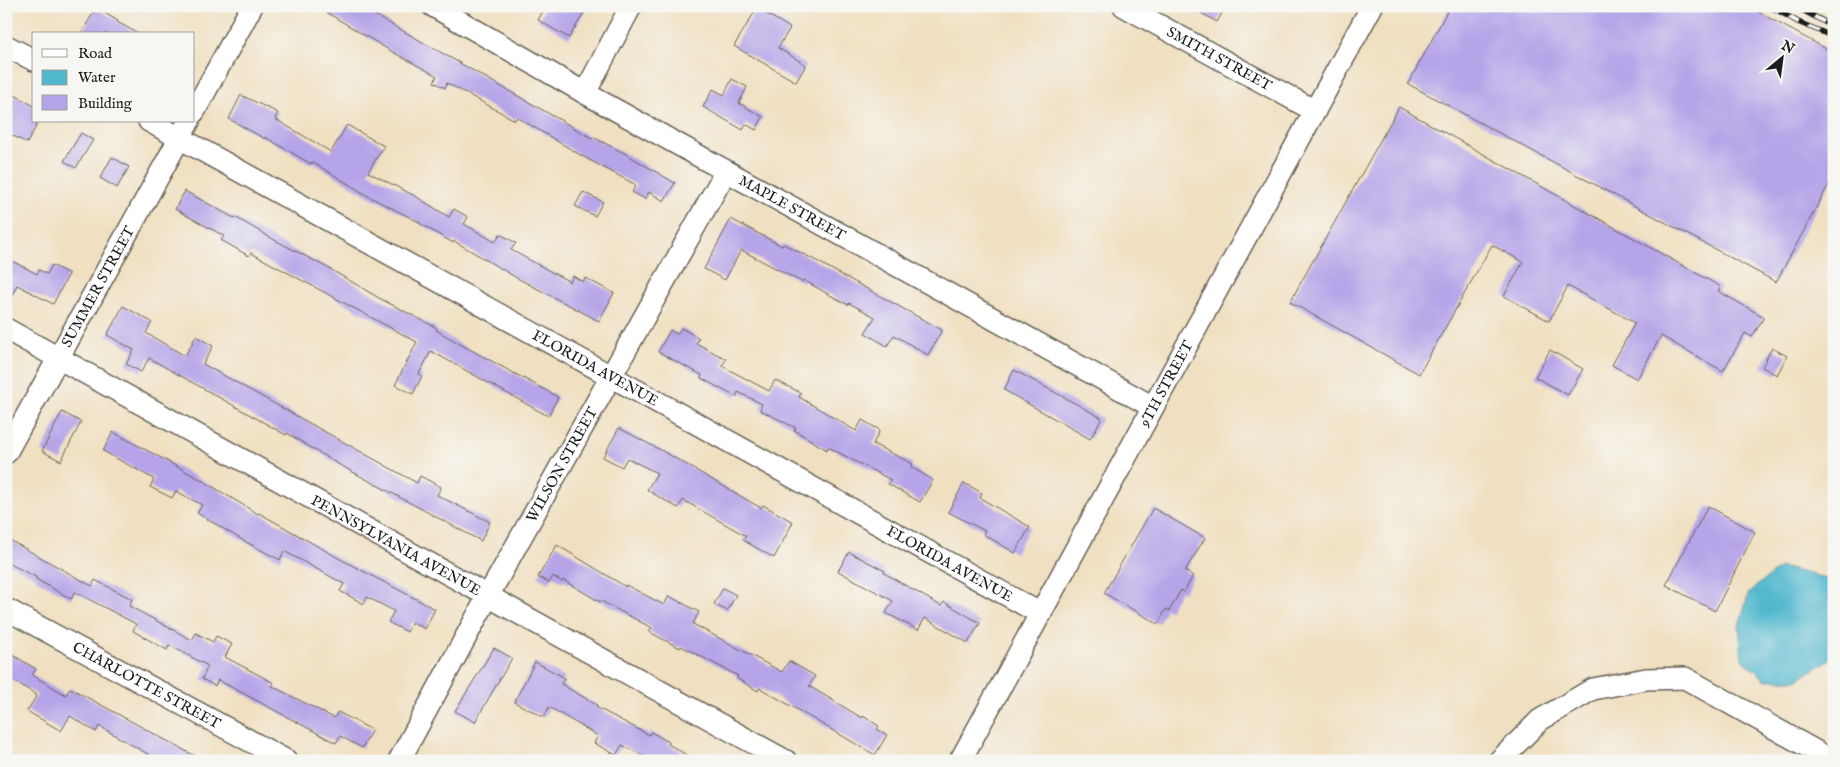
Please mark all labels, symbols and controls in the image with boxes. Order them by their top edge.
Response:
street label: SMITH STREET [1163,22,1275,96]
legend [32,32,195,122]
north arrow [1758,32,1808,82]
text: N [1777,36,1797,58]
text: Road [78,44,113,63]
text: Water [78,68,116,87]
text: Building [78,94,133,113]
street label: MAPLE STREET [735,171,849,245]
street label: SUMMER STREET [57,223,139,351]
street label: FLORIDA AVENUE [529,326,662,411]
street label: 9TH STREET [1135,337,1198,431]
street label: WILSON STREET [522,404,602,526]
street label: PENNSYLVANIA AVENUE [308,491,484,600]
street label: FLORIDA AVENUE [883,522,1016,607]
street label: CHARLOTTE STREET [69,638,224,733]

